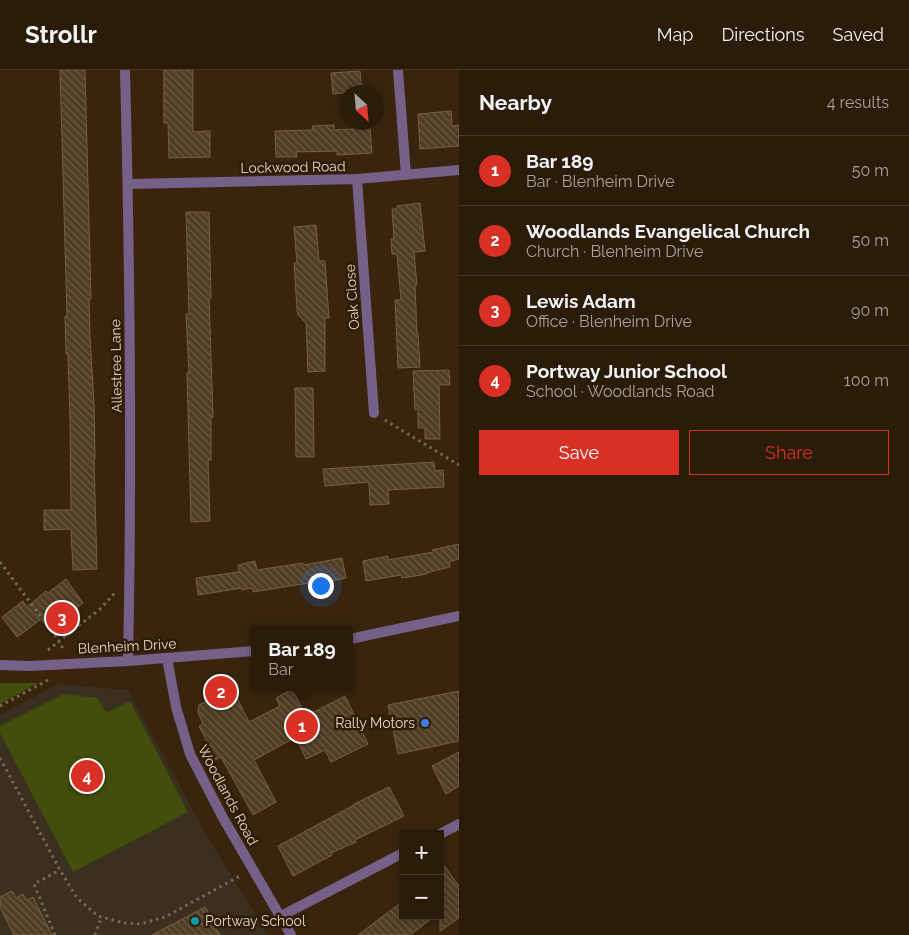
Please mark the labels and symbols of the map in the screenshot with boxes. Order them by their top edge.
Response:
north arrow [339,85,384,130]
street label: Lockwood Road [240,158,346,176]
street label: Oak Close [342,264,362,330]
street label: Allestree Lane [107,319,125,413]
your location [308,573,334,599]
pin: 3 [46,599,78,637]
street label: Blenheim Drive [77,635,177,657]
pin: 2 [205,673,237,711]
pin: 1 [286,707,318,745]
place label: Rally Motors [335,715,415,731]
marker: Rally Motors [419,717,431,729]
street label: Woodlands Road [195,742,261,848]
pin: 4 [71,757,103,795]
place label: Portway School [205,913,306,929]
marker: Portway School [189,915,201,927]

